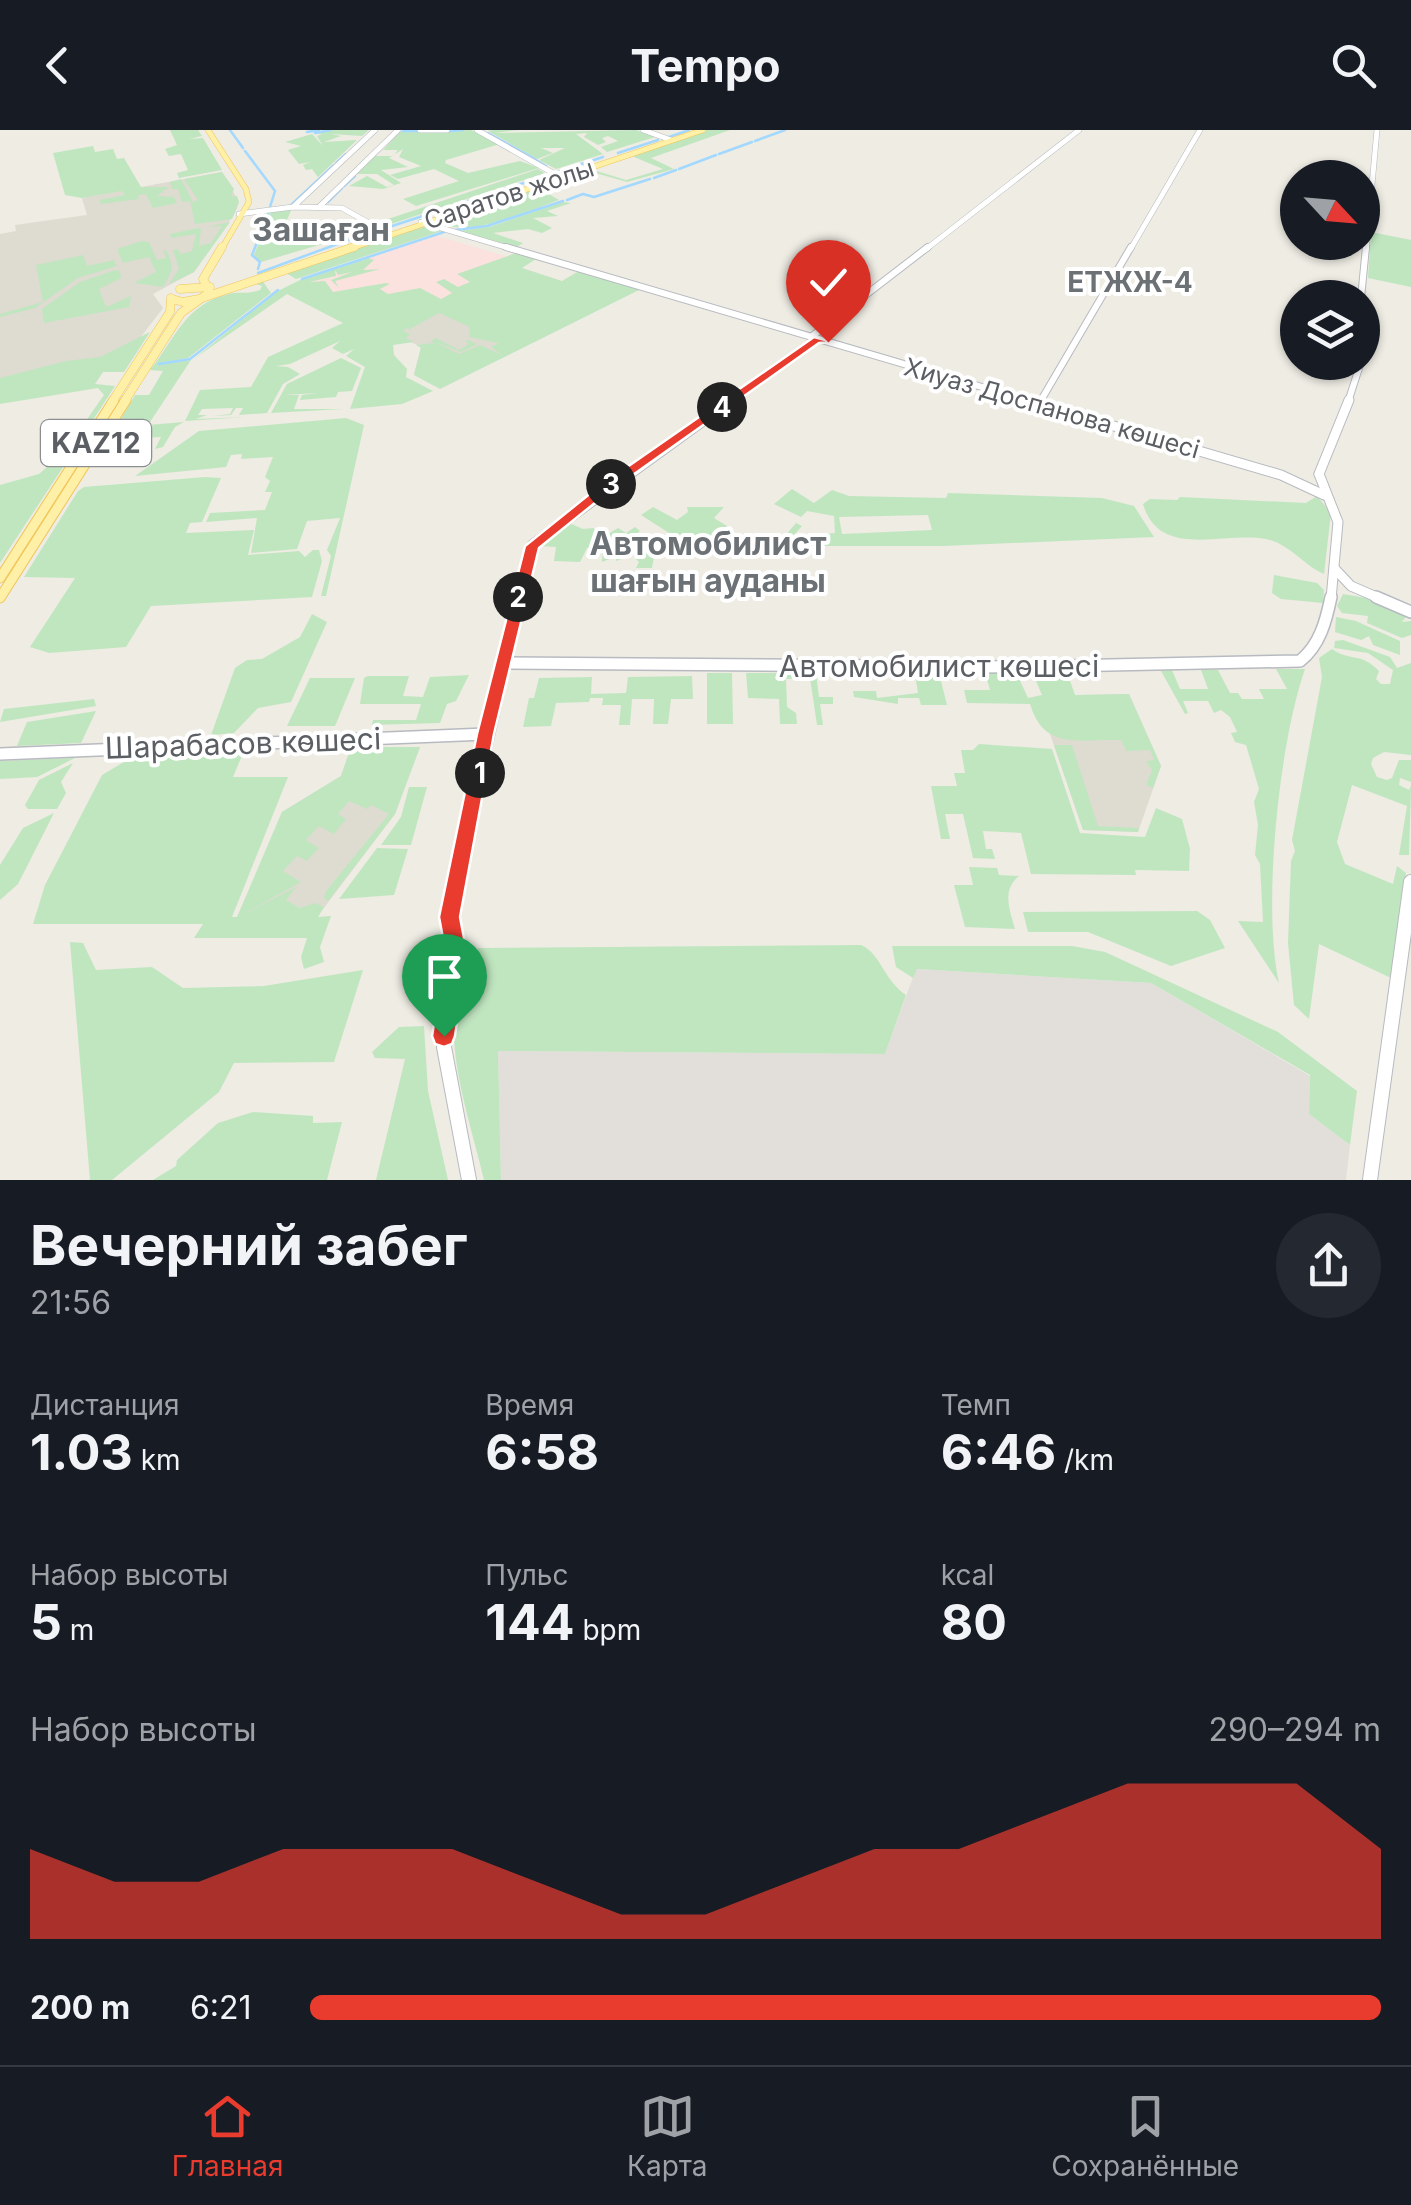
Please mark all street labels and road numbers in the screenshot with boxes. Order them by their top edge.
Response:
street label: Саратов жолы [420,152,598,236]
street label: Хиуаз Доспанова көшесі [901,351,1203,465]
road number: KAZ12 [41,420,151,466]
street label: Автомобилист көшесі [779,648,1099,684]
street label: Шарабасов көшесі [104,720,382,766]

